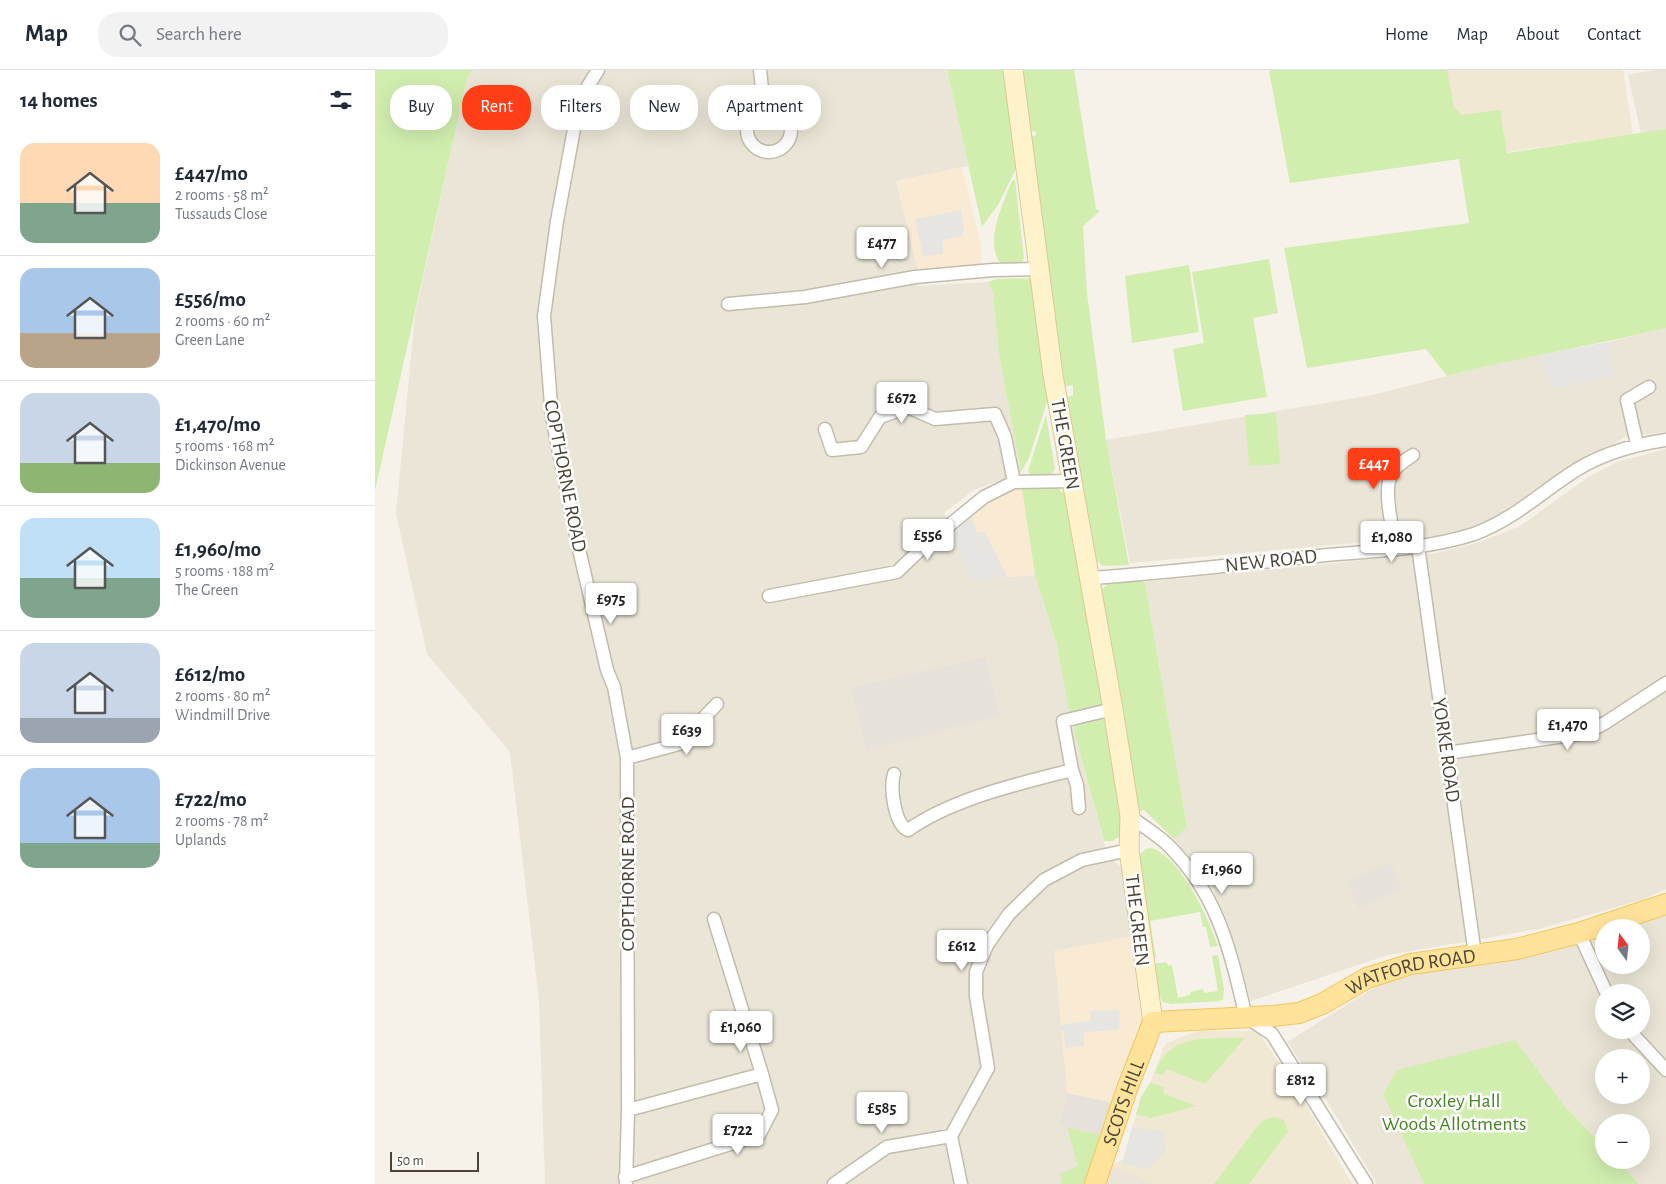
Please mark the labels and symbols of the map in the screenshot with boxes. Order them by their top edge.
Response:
pin: £477 [852,226,912,269]
pin: £672 [872,382,932,424]
street label: THE GREEN [1047,397,1083,491]
street label: COPTHORNE ROAD [540,398,590,554]
pin: £447 [1344,448,1404,490]
pin: £556 [898,518,958,561]
pin: £1,080 [1351,520,1433,563]
street label: NEW ROAD [1224,546,1318,576]
pin: £975 [581,582,641,625]
street label: YORKE ROAD [1429,697,1463,804]
pin: £1,470 [1527,708,1609,751]
pin: £639 [657,714,717,756]
street label: COPTHORNE ROAD [618,797,638,951]
pin: £1,960 [1181,852,1263,895]
street label: THE GREEN [1121,873,1153,967]
north arrow [1595,919,1650,974]
pin: £612 [932,930,992,972]
street label: WATFORD ROAD [1342,946,1477,999]
pin: £1,060 [700,1010,782,1053]
street label: SCOTS HILL [1100,1057,1149,1149]
pin: £812 [1271,1064,1331,1106]
park label: Croxley Hall Woods Allotments [1382,1091,1526,1134]
pin: £585 [852,1092,912,1134]
pin: £722 [708,1114,768,1156]
scale bar [390,1149,479,1172]

